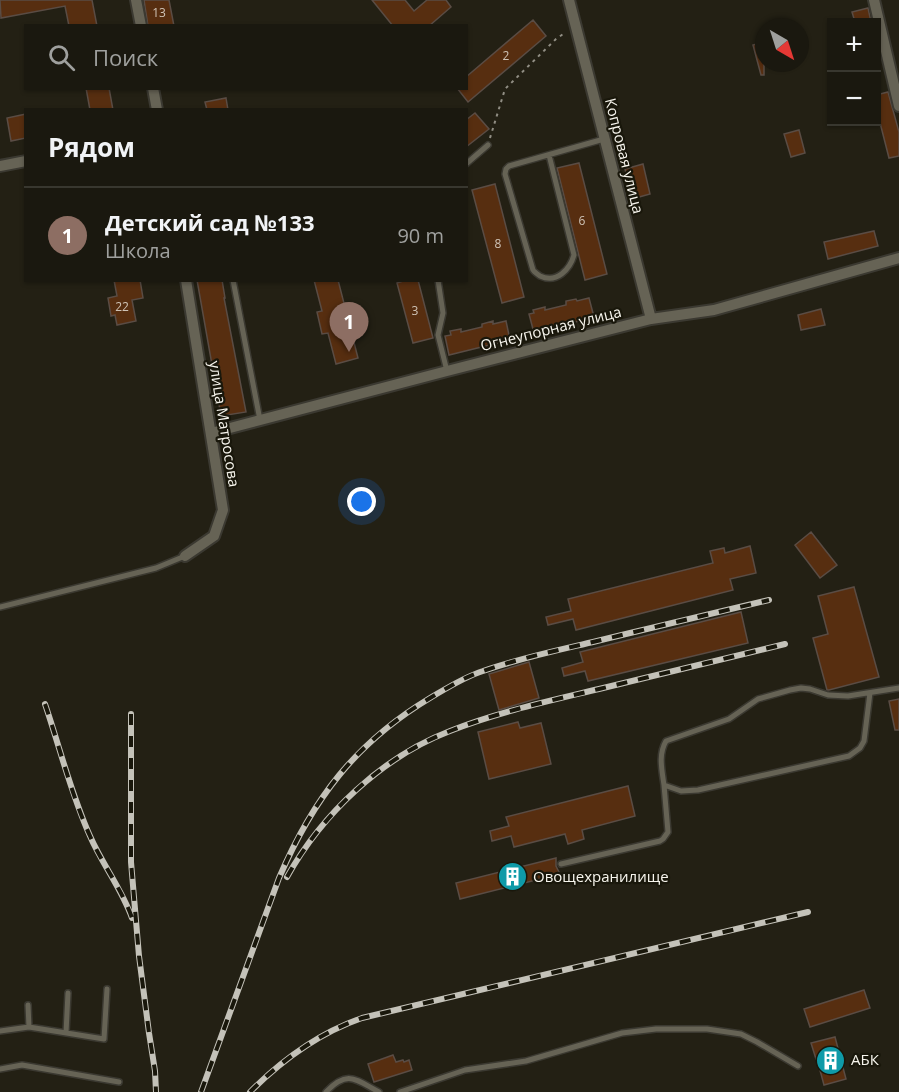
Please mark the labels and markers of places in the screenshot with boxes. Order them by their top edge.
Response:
pin: 1 [330,302,368,352]
building icon: Овощехранилище [496,861,528,893]
place label: Овощехранилище [533,866,669,886]
building icon: АБК [814,1044,846,1076]
place label: АБК [851,1049,880,1069]

